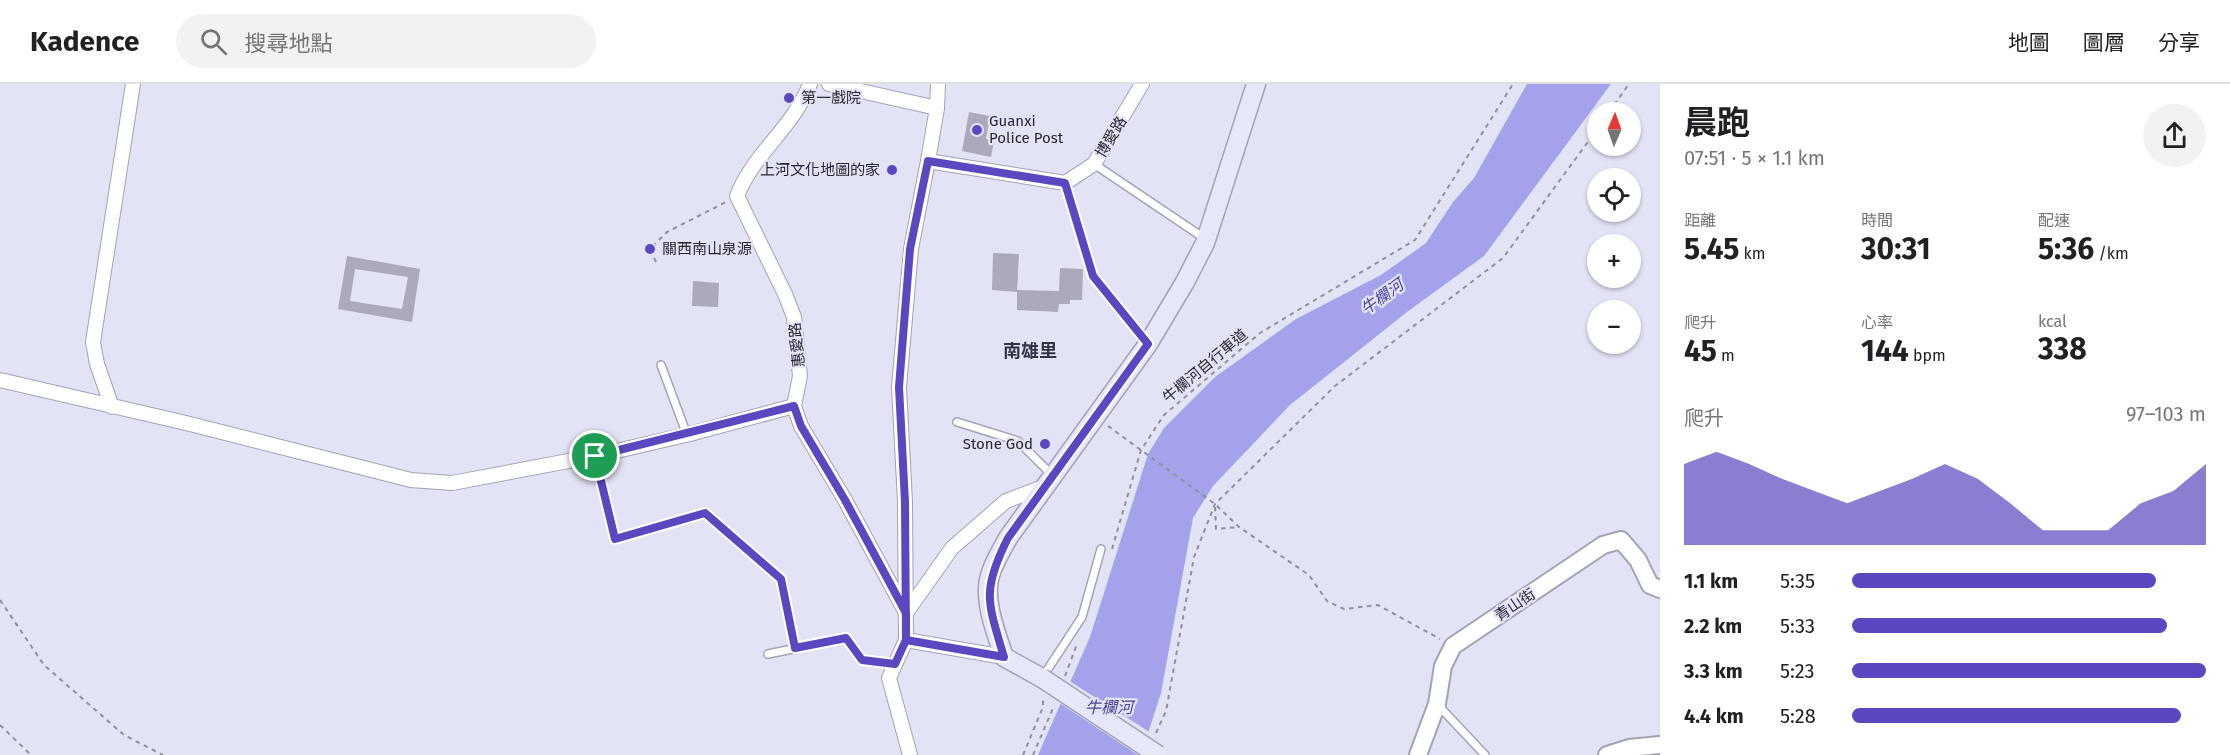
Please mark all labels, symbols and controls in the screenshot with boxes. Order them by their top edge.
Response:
search box [176,14,596,68]
text: Kadence [30,25,140,58]
icon: search [197,25,230,58]
text: 搜尋地點 [245,30,333,57]
text: 地圖 [2008,30,2050,56]
text: 圖層 [2083,30,2125,56]
text: 分享 [2158,30,2200,56]
place label: 第一戲院 [801,89,861,107]
marker: 第一戲院 [782,91,796,105]
north arrow [1587,102,1641,156]
map controls [1587,102,1641,354]
text: 晨跑 [1684,103,1750,143]
button: share [2143,104,2206,167]
place label: Guanxi Police Post [989,112,1064,147]
street label: 博愛路 [1092,113,1130,161]
marker: Guanxi Police Post [970,123,984,137]
text: 07:51 · 5 × 1.1 km [1684,146,1825,170]
place label: 上河文化地圖的家 [760,161,880,179]
marker: 上河文化地圖的家 [885,163,899,177]
button: locate [1587,168,1641,222]
text: 距離 [1684,211,1716,230]
text: 時間 [1861,211,1893,230]
text: 配速 [2038,211,2070,230]
text: 5.45 [1684,231,1739,267]
text: 30:31 [1861,231,1931,267]
text: 5:36 [2038,231,2094,267]
button: + [1587,234,1641,288]
place label: 關西南山泉源 [662,240,752,258]
marker: 關西南山泉源 [643,242,657,256]
text: km [1739,244,1766,263]
text: /km [2094,244,2129,263]
water label: 牛欄河 [1357,273,1409,319]
button: − [1587,300,1641,354]
text: kcal [2038,312,2067,331]
text: 爬升 [1684,313,1716,332]
text: 心率 [1861,313,1893,332]
street label: 惠愛路 [786,322,808,368]
street label: 牛欄河自行車道 [1159,325,1251,407]
text: 338 [2038,331,2087,367]
text: 45 [1684,333,1717,369]
text: 144 [1861,333,1909,369]
district label: 南雄里 [1003,340,1057,362]
text: m [1717,346,1735,365]
text: bpm [1909,346,1946,365]
text: 97–103 m [2126,402,2206,426]
text: 爬升 [1684,406,1724,430]
pin [569,430,620,481]
place label: Stone God [963,435,1033,453]
marker: Stone God [1038,437,1052,451]
icon: arrive [578,439,611,472]
text: 1.1 km [1684,569,1738,593]
text: 5:35 [1780,569,1815,593]
street label: 青山街 [1491,585,1539,625]
text: 2.2 km [1684,614,1742,638]
text: 5:33 [1780,614,1815,638]
text: 3.3 km [1684,659,1743,683]
text: 5:23 [1780,659,1815,683]
water label: 牛欄河 [1085,698,1136,717]
text: 4.4 km [1684,704,1744,728]
text: 5:28 [1780,704,1816,728]

